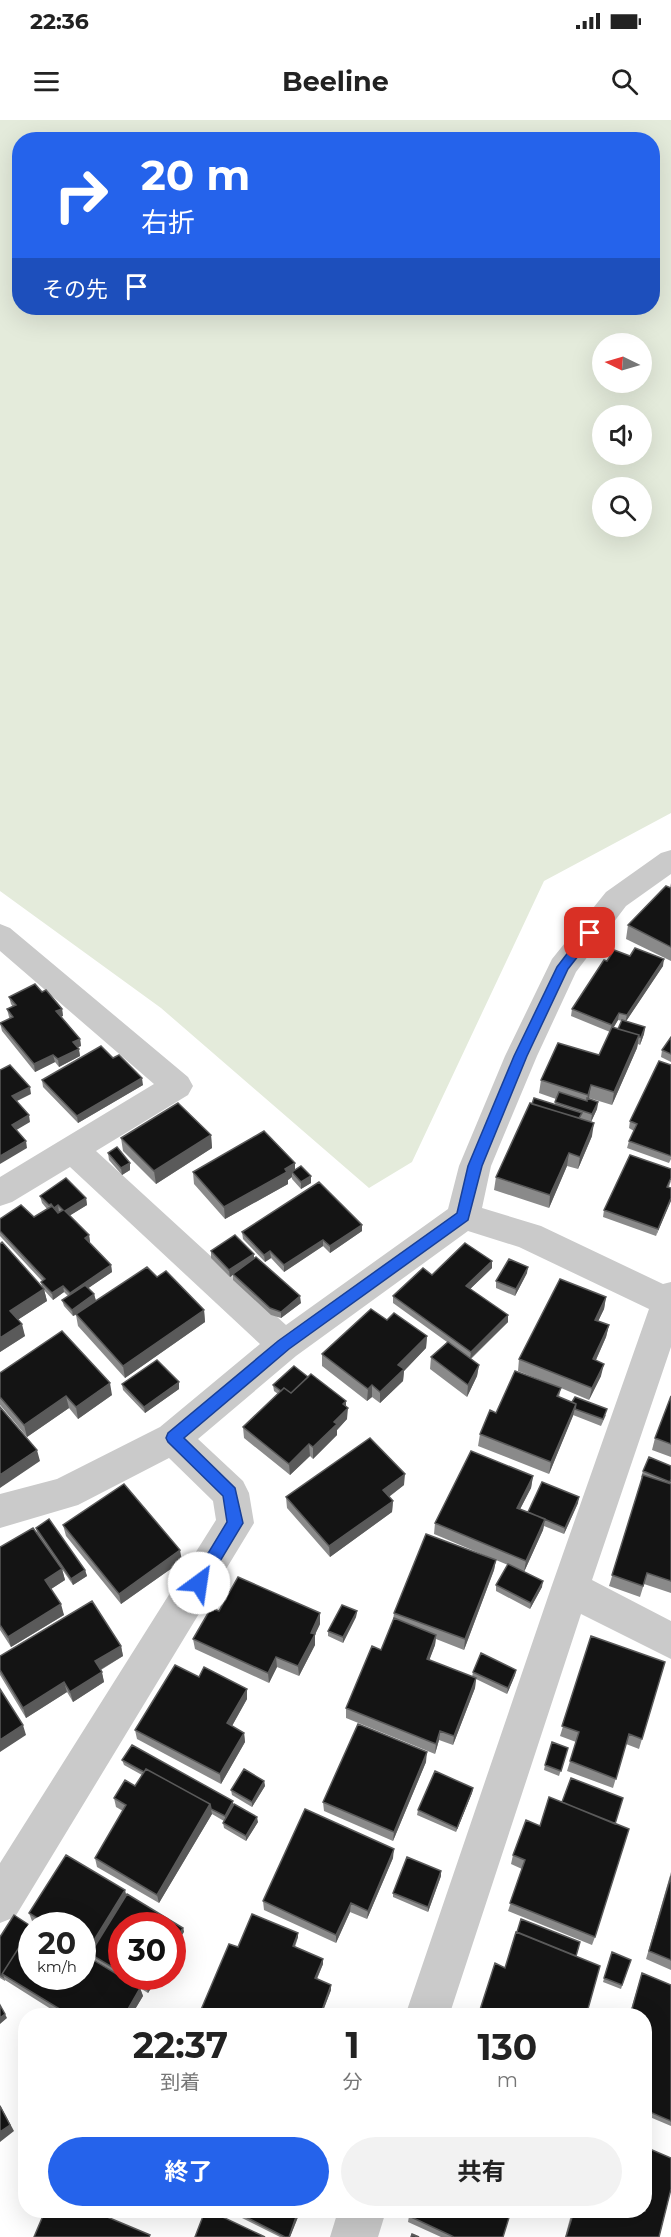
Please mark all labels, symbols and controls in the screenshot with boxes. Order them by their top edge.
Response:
text: 22:36 [30,8,89,35]
icon: menu [30,65,63,98]
text: Beeline [282,65,389,98]
icon: search [608,65,641,98]
text: 20 m [141,149,250,201]
icon: right [42,156,120,234]
text: 右折 [141,206,195,239]
icon: arrive [120,270,153,303]
text: その先 [42,276,108,303]
north arrow [592,333,652,393]
map controls [592,333,652,537]
button: sound [592,405,652,465]
button: search [592,477,652,537]
pin [564,907,615,958]
icon: arrive [573,916,606,949]
position arrow [167,1551,231,1615]
speed limit sign: 30 [108,1912,186,1990]
text: 20 [38,1925,76,1962]
text: km/h [37,1957,77,1976]
text: 22:37 [133,2023,228,2067]
text: 1 [346,2023,360,2067]
text: 130 [477,2025,537,2069]
text: m [497,2068,518,2092]
text: 到着 [160,2070,200,2094]
text: 分 [343,2070,363,2094]
button: 終了 [48,2137,329,2206]
button: 共有 [341,2137,622,2206]

